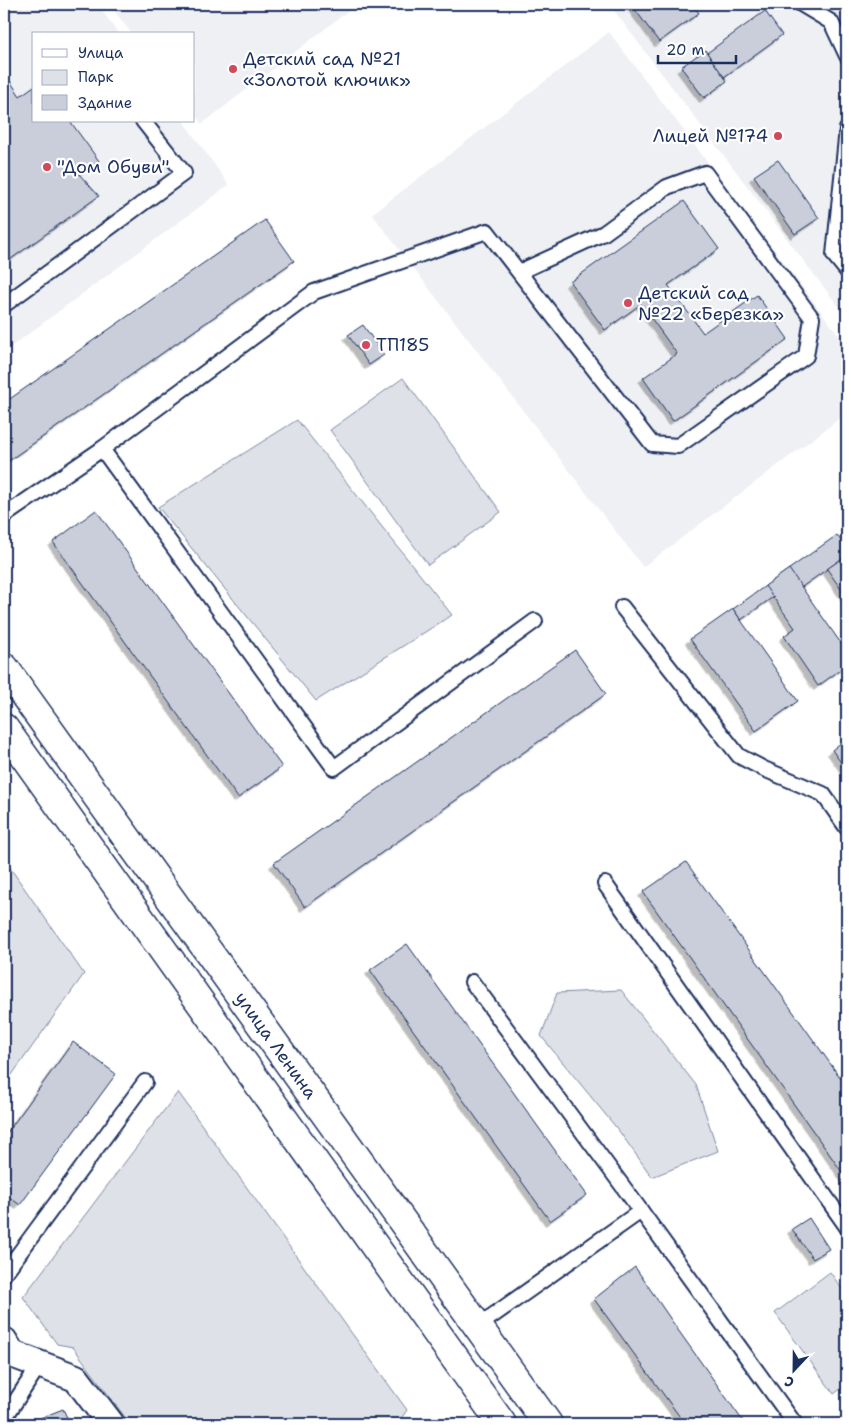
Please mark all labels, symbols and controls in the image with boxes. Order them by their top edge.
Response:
legend [32,32,195,122]
scale bar [658,32,736,64]
text: 20 m [666,40,705,60]
text: Улица [78,43,124,63]
place label: Детский сад №21 «Золотой ключик» [243,47,411,92]
marker: Детский сад №21 «Золотой ключик» [227,63,239,75]
text: Парк [78,67,114,87]
text: Здание [78,93,132,113]
place label: Лицей №174 [653,124,768,148]
marker: Лицей №174 [772,130,784,142]
place label: "Дом Обуви" [57,155,170,179]
marker: "Дом Обуви" [41,161,53,173]
place label: Детский сад №22 «Березка» [638,281,784,326]
marker: Детский сад №22 «Березка» [622,297,634,309]
place label: ТП185 [376,333,429,357]
marker: ТП185 [360,339,372,351]
street label: улица Ленина [229,987,323,1104]
north arrow [768,1346,818,1396]
text: С [782,1372,796,1392]

